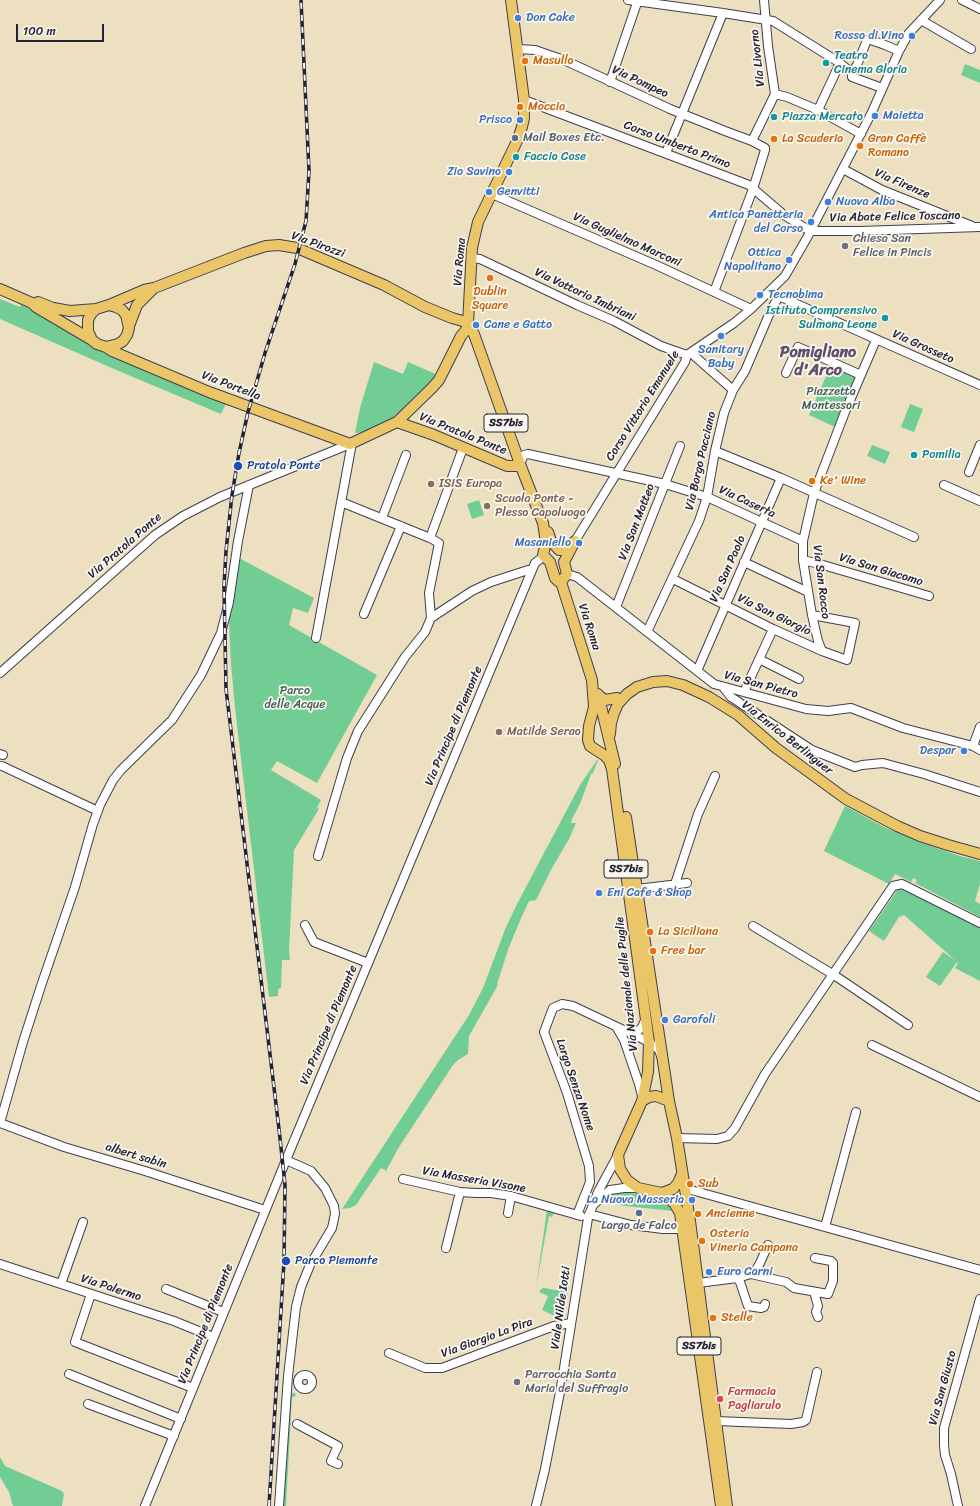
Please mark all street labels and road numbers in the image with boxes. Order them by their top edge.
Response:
street label: Via Livorno [748,29,768,87]
street label: Via Pompeo [609,63,671,101]
street label: Corso Umberto Primo [622,118,732,172]
street label: Via Firenze [872,166,932,202]
street label: Via Abate Felice Toscano [830,209,960,225]
street label: Via Guglielmo Marconi [571,210,683,270]
street label: Via Pirozzi [289,229,347,261]
street label: Via Roma [451,237,469,287]
street label: Via Vottorio Imbriani [532,265,638,325]
street label: Via Grosseto [890,327,956,367]
street label: Corso Vittorio Emanuele [603,348,683,464]
street label: Via Portella [199,368,263,404]
street label: Via Pratola Ponte [417,410,509,458]
street label: Via Borgo Pacciano [683,410,719,512]
road number: SS7bis [484,414,528,432]
street label: Via San Matteo [616,482,658,562]
street label: Via Caserta [717,483,777,521]
street label: Via Pratola Ponte [85,510,165,582]
street label: Via San Paolo [707,533,749,605]
street label: Via San Rocco [809,544,833,620]
street label: Via San Giacomo [837,550,925,590]
street label: Via San Giorgio [735,591,813,639]
street label: Via Roma [575,602,603,652]
street label: Via Principe di Piemonte [422,664,486,788]
street label: Via San Pietro [723,668,799,702]
street label: Via Enrico Berlinguer [739,698,835,778]
road number: SS7bis [604,860,648,878]
street label: Via Nazionale delle Puglie [613,916,641,1052]
street label: Via Principe di Piemonte [297,963,361,1087]
street label: Largo Senza Nome [552,1037,598,1133]
street label: albert sabin [104,1140,168,1172]
street label: Via Masseria Visone [421,1164,527,1196]
street label: Via Principe di Piemonte [175,1262,237,1386]
street label: Viale Nilde Iotti [548,1266,574,1350]
street label: Via Palermo [79,1271,143,1305]
street label: Via Giorgio La Pira [439,1315,535,1361]
road number: SS7bis [677,1337,721,1355]
street label: Via San Giusto [926,1349,960,1427]

